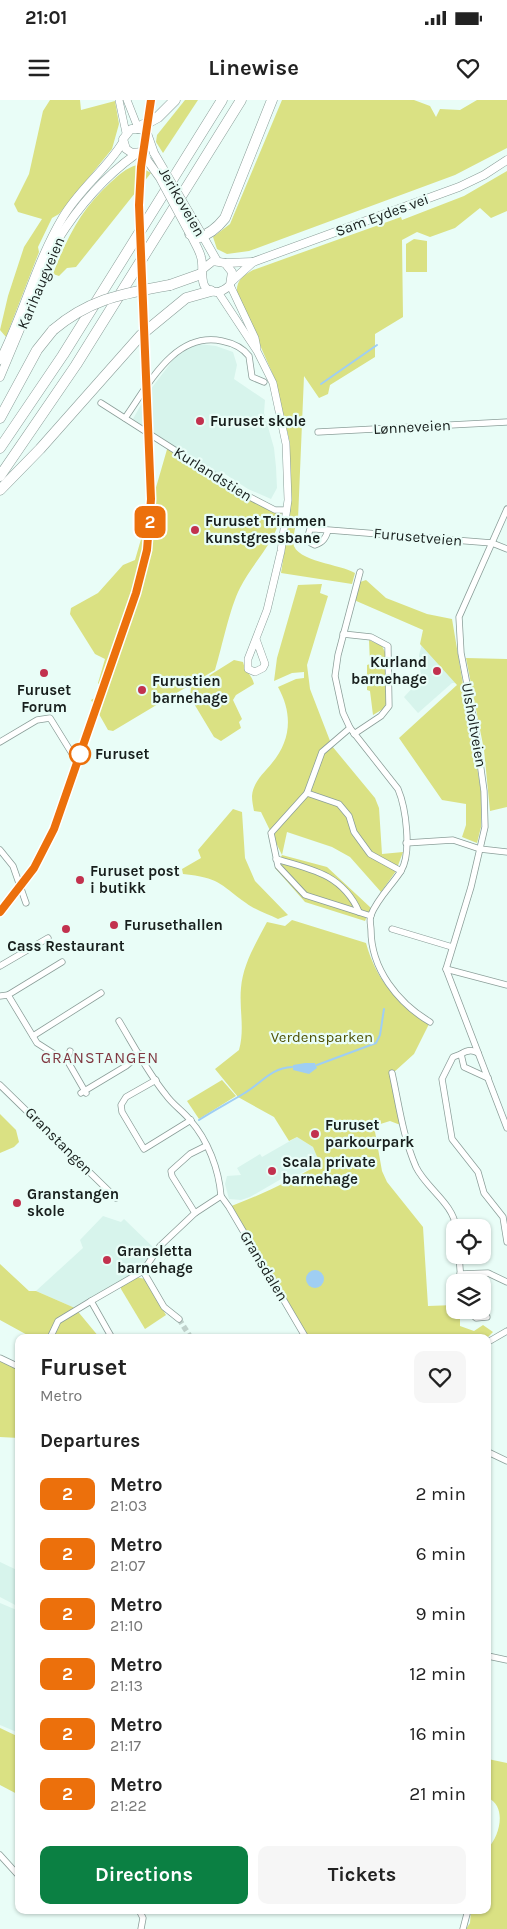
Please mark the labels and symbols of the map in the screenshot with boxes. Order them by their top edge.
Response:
street label: Jerikoveien [155,164,209,240]
street label: Sam Eydes vei [333,190,431,240]
street label: Karihaugveien [13,234,69,332]
place label: Furuset skole [210,412,306,430]
marker: Furuset skole [194,415,206,427]
street label: Lønneveien [373,416,451,438]
street label: Kurlandstien [171,443,255,505]
line badge: 2 [134,506,166,538]
place label: Furuset Trimmen kunstgressbane [205,512,326,547]
marker: Furuset Trimmen kunstgressbane [189,524,201,536]
street label: Furusetveien [373,524,463,550]
place label: Kurland barnehage [351,653,427,688]
marker: Kurland barnehage [431,665,443,677]
marker: Furuset Forum [38,667,50,679]
place label: Furustien barnehage [152,672,228,707]
place label: Furuset Forum [17,681,71,716]
street label: Ulsholtveien [458,681,490,769]
marker: Furustien barnehage [136,684,148,696]
marker: Furuset [69,743,91,765]
place label: Furuset [95,745,149,763]
place label: Furuset post i butikk [90,862,180,897]
marker: Furuset post i butikk [74,874,86,886]
place label: Furusethallen [124,916,223,934]
marker: Furusethallen [108,919,120,931]
marker: Cass Restaurant [60,923,72,935]
place label: Cass Restaurant [7,937,125,955]
park label: Verdensparken [271,1028,373,1046]
district label: GRANSTANGEN [41,1048,159,1067]
street label: Granstangen [21,1103,97,1179]
place label: Furuset parkourpark [325,1116,414,1151]
marker: Furuset parkourpark [309,1128,321,1140]
place label: Scala private barnehage [282,1153,376,1188]
marker: Scala private barnehage [266,1165,278,1177]
place label: Granstangen skole [27,1185,119,1220]
marker: Granstangen skole [11,1197,23,1209]
street label: Gransdalen [236,1228,292,1304]
place label: Gransletta barnehage [117,1242,193,1277]
marker: Gransletta barnehage [101,1254,113,1266]

